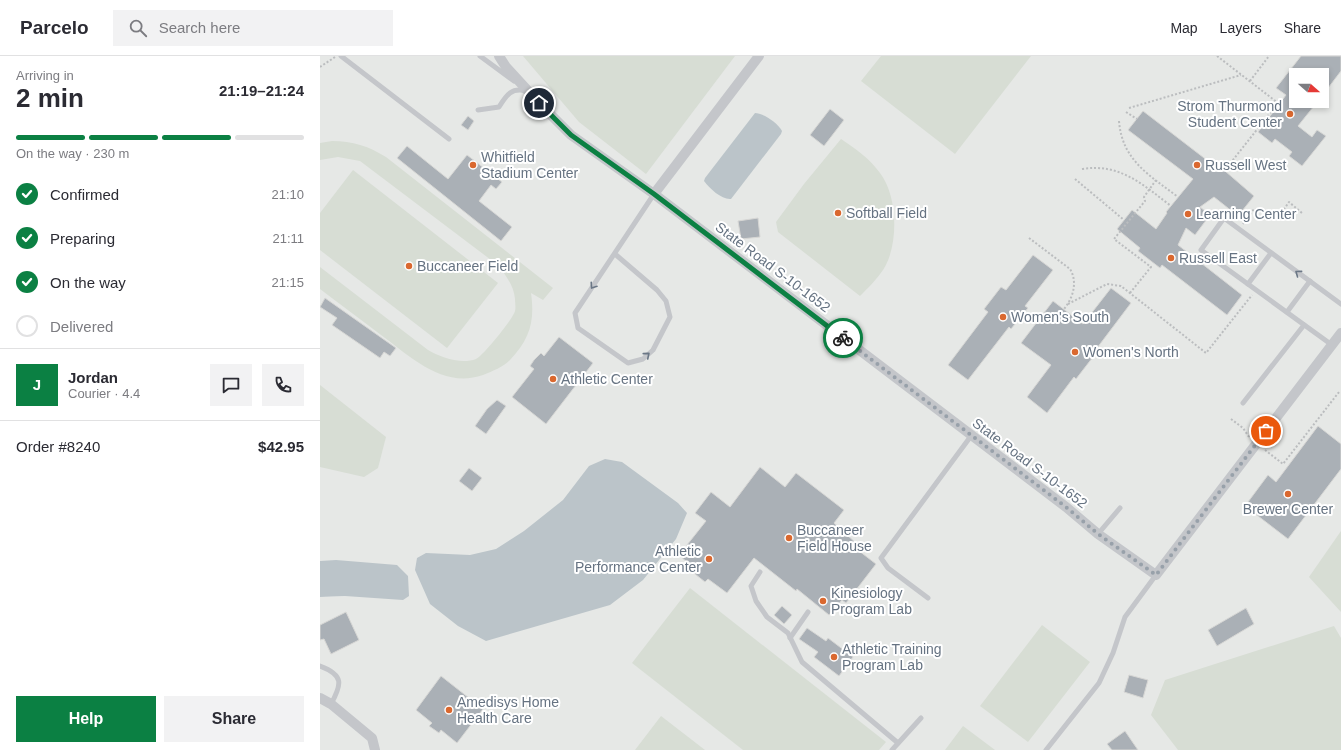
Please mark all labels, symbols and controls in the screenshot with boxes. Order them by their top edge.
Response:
search box [113,10,393,46]
text: Parcelo [20,17,89,38]
icon: search [127,17,149,39]
text: Search here [159,19,240,36]
text: Map [1170,20,1198,36]
text: Layers [1220,20,1262,36]
text: Share [1284,20,1321,36]
text: Arriving in [16,68,74,83]
north arrow [1289,68,1329,108]
map controls [1289,68,1329,108]
text: 21:19–21:24 [219,82,304,99]
text: 2 min [16,83,84,113]
pin [522,86,556,120]
icon: home [528,92,550,114]
place label: Strom Thurmond Student Center [1177,98,1282,130]
marker: Strom Thurmond Student Center [1285,109,1295,119]
text: On the way · 230 m [16,146,129,161]
place label: Whitfield Stadium Center [481,149,579,181]
place label: Russell West [1205,157,1287,173]
marker: Whitfield Stadium Center [468,160,478,170]
marker: Russell West [1192,160,1202,170]
icon: check [16,183,38,205]
text: Confirmed [50,186,119,203]
text: 21:10 [271,187,304,202]
place label: Softball Field [846,205,927,221]
place label: Learning Center [1196,206,1297,222]
marker: Softball Field [833,208,843,218]
marker: Learning Center [1183,209,1193,219]
street label: State Road S-10-1652 [713,219,834,315]
icon: check [16,227,38,249]
text: Preparing [50,230,115,247]
text: 21:11 [272,231,304,246]
place label: Russell East [1179,250,1257,266]
marker: Russell East [1166,253,1176,263]
place label: Buccaneer Field [417,258,518,274]
marker: Buccaneer Field [404,261,414,271]
icon: check [16,271,38,293]
one-way arrow [1296,271,1303,278]
text: On the way [50,274,126,291]
text: 21:15 [271,275,304,290]
one-way arrow [590,282,598,289]
place label: Women's South [1011,309,1109,325]
marker: Women's South [998,312,1008,322]
text: Delivered [50,318,113,335]
courier [823,318,863,358]
icon: bike [832,327,854,349]
place label: Women's North [1083,344,1179,360]
marker: Women's North [1070,347,1080,357]
one-way arrow [643,353,650,360]
button: chat [210,364,252,406]
button: phone [262,364,304,406]
text: Jordan [68,369,118,386]
place label: Athletic Center [561,371,653,387]
marker: Athletic Center [548,374,558,384]
text: J [33,376,41,393]
text: Courier · 4.4 [68,386,140,401]
pin [1249,414,1283,448]
street label: State Road S-10-1652 [970,415,1091,511]
icon: bag [1255,420,1277,442]
text: Order #8240 [16,438,100,455]
text: $42.95 [258,438,304,455]
marker: Brewer Center [1283,489,1293,499]
place label: Brewer Center [1243,501,1333,517]
place label: Buccaneer Field House [797,522,872,554]
marker: Buccaneer Field House [784,533,794,543]
place label: Athletic Performance Center [575,543,701,575]
marker: Athletic Performance Center [704,554,714,564]
place label: Kinesiology Program Lab [831,585,912,617]
marker: Kinesiology Program Lab [818,596,828,606]
place label: Athletic Training Program Lab [842,641,942,673]
marker: Athletic Training Program Lab [829,652,839,662]
place label: Amedisys Home Health Care [457,694,559,726]
button: Help [16,696,156,742]
button: Share [164,696,304,742]
marker: Amedisys Home Health Care [444,705,454,715]

